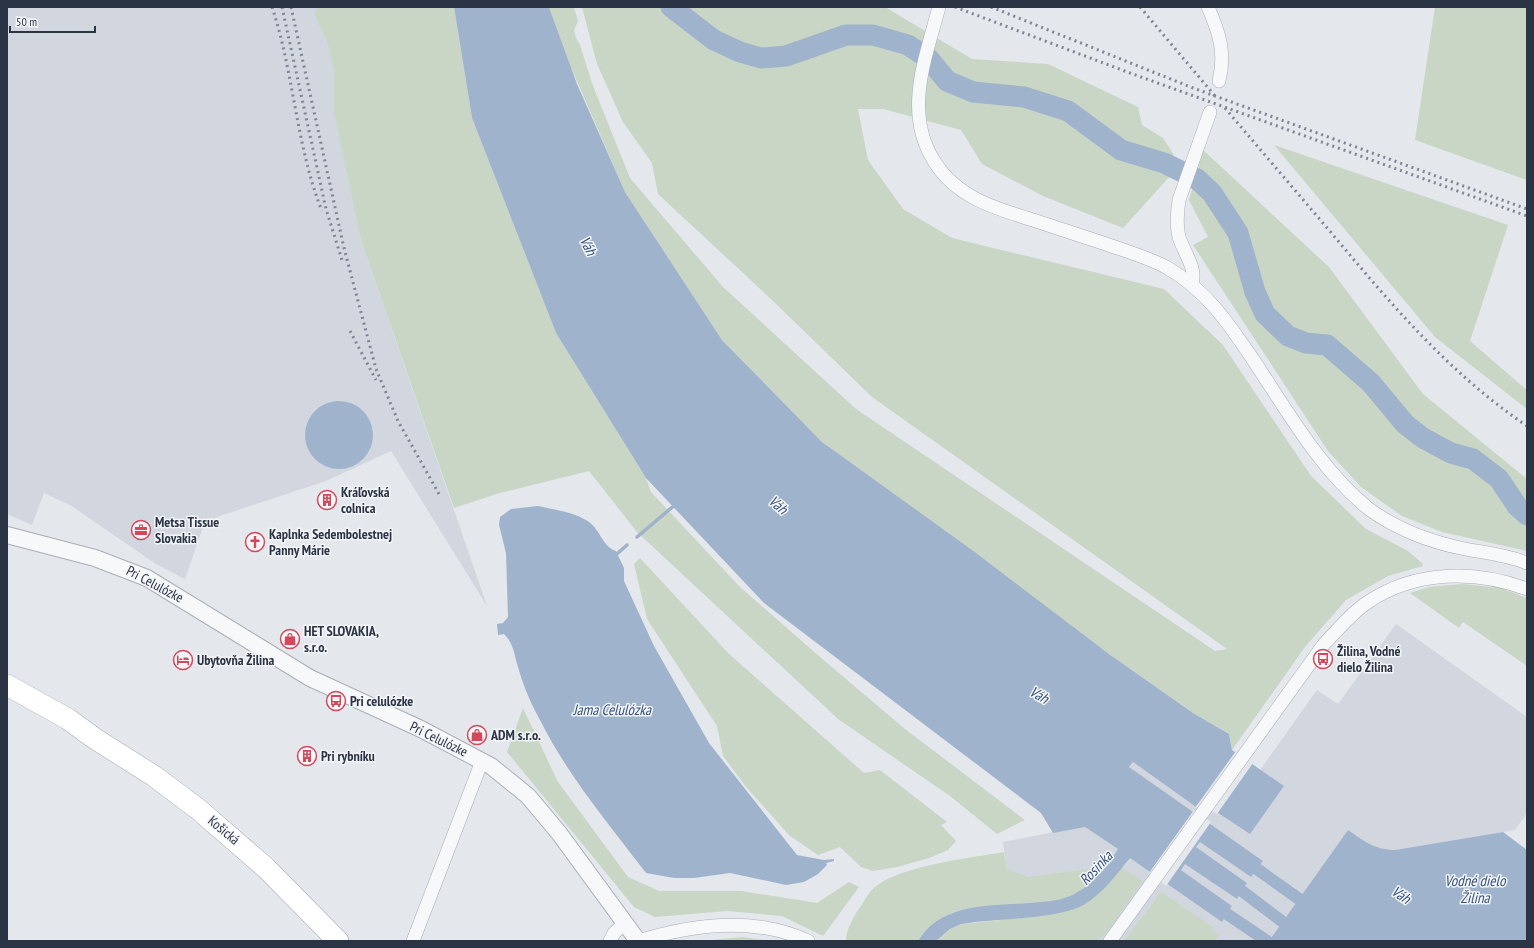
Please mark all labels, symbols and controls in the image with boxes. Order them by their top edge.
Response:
scale bar [10,8,95,34]
text: 50 m [16,14,37,29]
water label: Váh [576,233,602,260]
place label: Kráľovská colnica [341,483,390,517]
building icon: Kráľovská colnica [316,489,338,511]
water label: Váh [765,491,793,519]
place label: Metsa Tissue Slovakia [155,513,219,547]
office icon: Metsa Tissue Slovakia [130,519,152,541]
place label: Kaplnka Sedembolestnej Panny Márie [269,525,392,559]
church icon: Kaplnka Sedembolestnej Panny Márie [244,531,266,553]
street label: Pri Celulózke [123,561,187,607]
place label: HET SLOVAKIA, s.r.o. [304,622,379,656]
shop icon: HET SLOVAKIA, s.r.o. [279,628,301,650]
place label: Žilina, Vodné dielo Žilina [1337,642,1401,676]
bus stop icon: Žilina, Vodné dielo Žilina [1312,648,1334,670]
hotel icon: Ubytovňa Žilina [172,649,194,671]
place label: Ubytovňa Žilina [197,651,274,669]
water label: Váh [1026,682,1053,708]
bus stop icon: Pri celulózke [325,690,347,712]
place label: Pri celulózke [350,692,413,710]
water label: Jama Celulózka [572,700,652,719]
street label: Pri Celulózke [407,717,471,761]
shop icon: ADM s.r.o. [466,724,488,746]
place label: ADM s.r.o. [490,726,541,744]
building icon: Pri rybníku [296,745,318,767]
place label: Pri rybníku [321,747,375,765]
street label: Košická [204,811,244,849]
water label: Rosinka [1075,846,1117,889]
water label: Vodné dielo Žilina [1444,871,1507,907]
water label: Váh [1388,881,1416,909]

